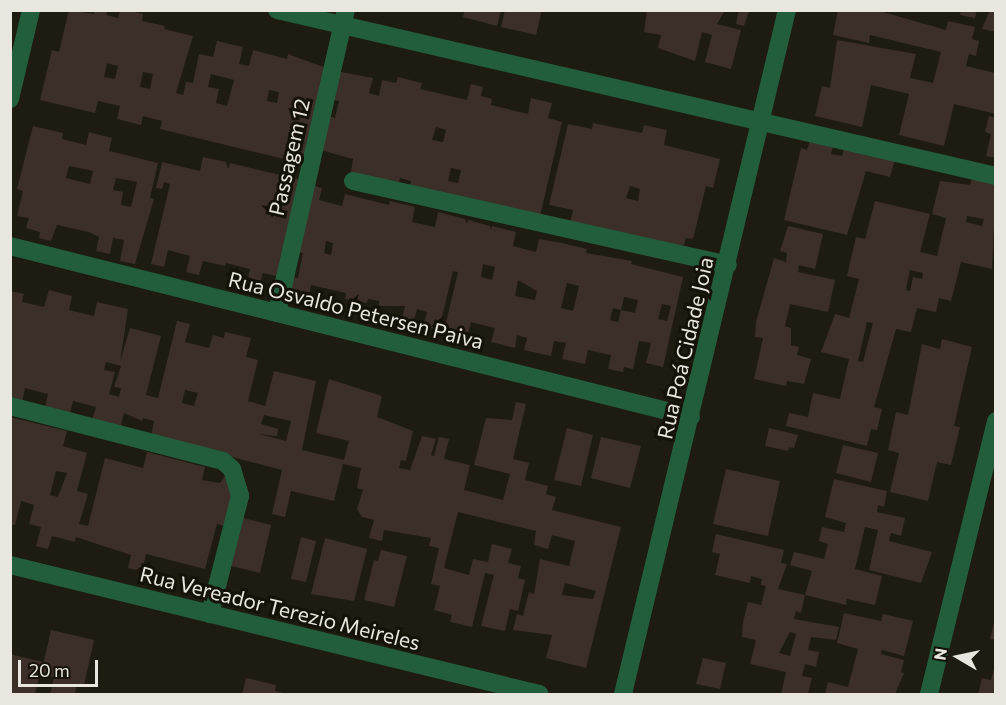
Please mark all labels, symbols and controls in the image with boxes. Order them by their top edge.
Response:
street label: Passagem 12 [263,96,315,218]
street label: Rua Poá Cidade Joia [652,254,718,442]
street label: Rua Osvaldo Petersen Paiva [226,266,486,354]
street label: Rua Vereador Terezio Meireles [137,561,423,655]
north arrow [928,627,988,687]
text: N [929,647,950,662]
scale bar [21,648,100,686]
text: 20 m [29,659,70,681]

